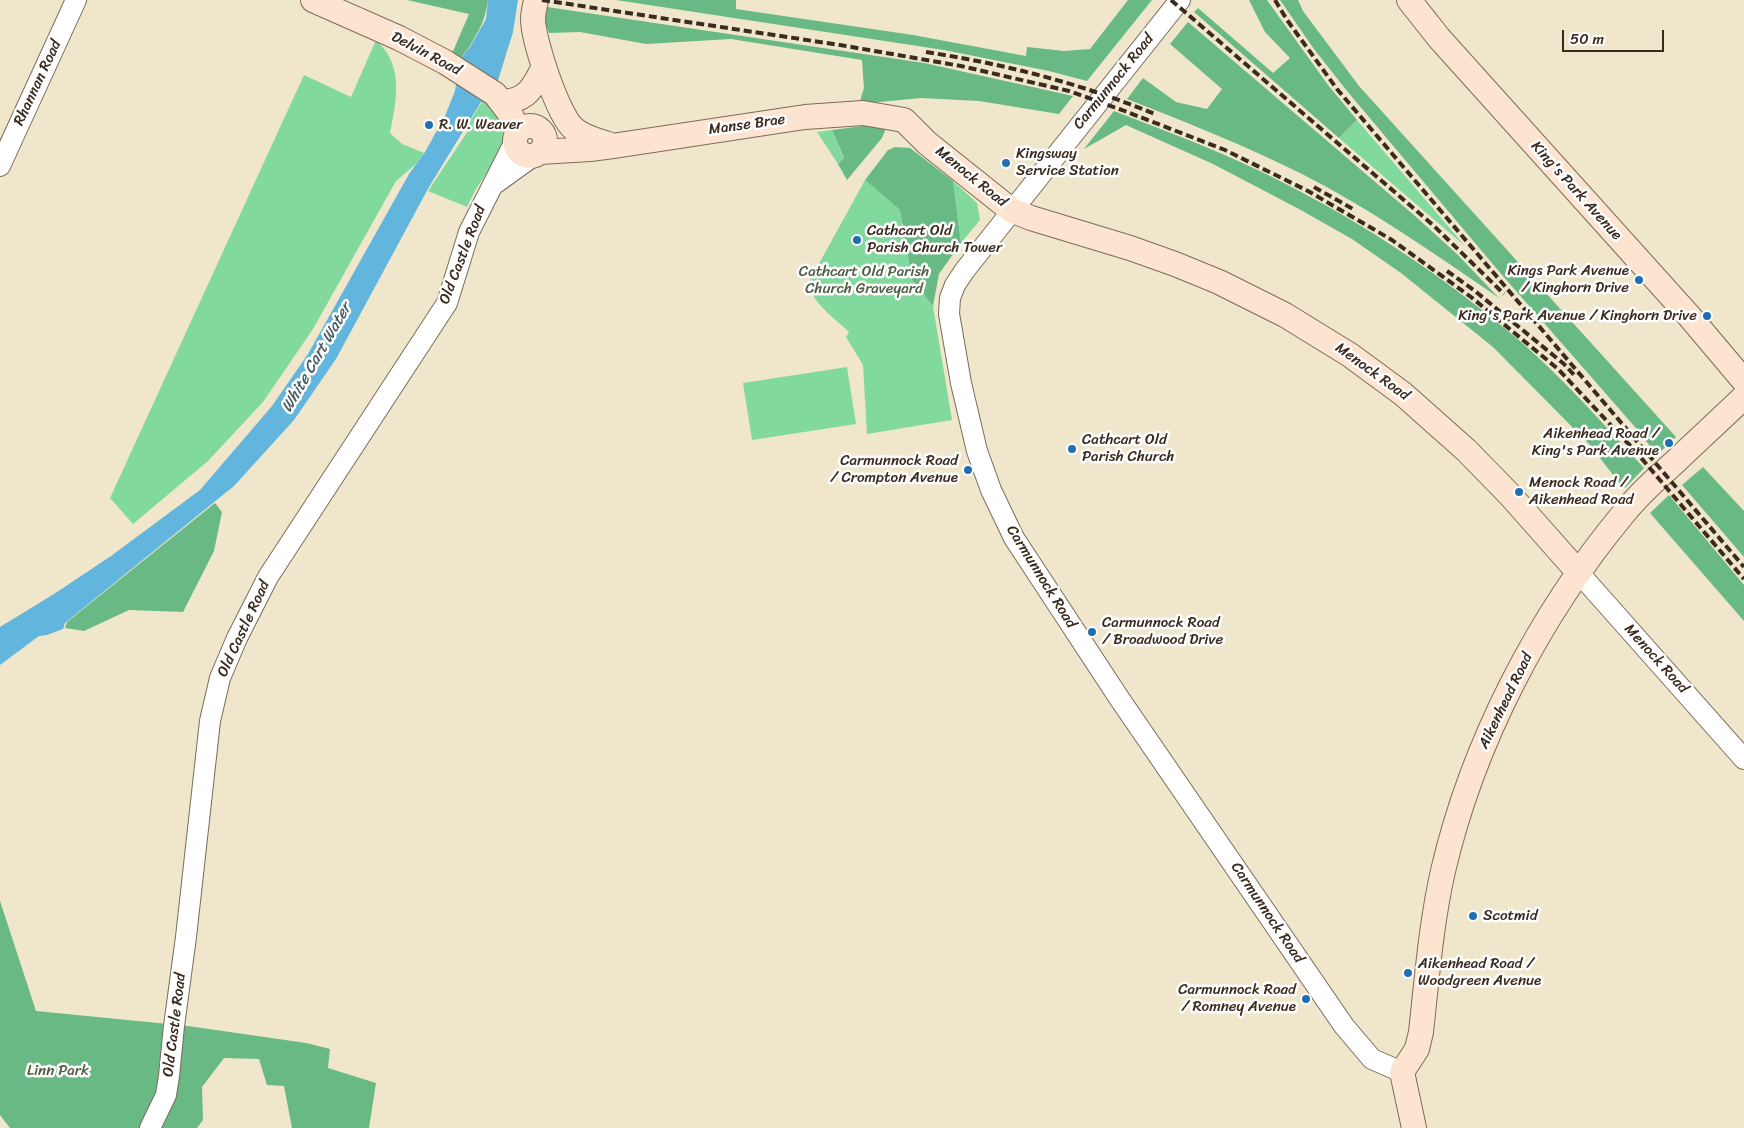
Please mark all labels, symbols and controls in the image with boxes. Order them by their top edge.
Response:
scale bar [1564,20,1666,52]
text: 50 m [1570,26,1604,52]
street label: Delvin Road [388,28,464,80]
street label: Carmunnock Road [1070,31,1158,133]
street label: Rhannan Road [10,37,66,129]
street label: Manse Brae [708,111,786,139]
place label: R. W. Weaver [439,116,522,134]
marker: R. W. Weaver [423,119,435,131]
street label: King's Park Avenue [1527,138,1625,244]
street label: Menock Road [931,143,1011,211]
place label: Kingsway Service Station [1016,145,1119,180]
marker: Kingsway Service Station [1000,157,1012,169]
street label: Old Castle Road [436,203,490,307]
place label: Cathcart Old Parish Church Tower [867,222,1002,257]
marker: Cathcart Old Parish Church Tower [851,234,863,246]
place label: Kings Park Avenue / Kinghorn Drive [1508,262,1629,297]
park label: Cathcart Old Parish Church Graveyard [799,263,929,298]
marker: Kings Park Avenue / Kinghorn Drive [1633,274,1645,286]
water label: White Cart Water [278,300,356,416]
place label: King's Park Avenue / Kinghorn Drive [1458,307,1697,325]
marker: King's Park Avenue / Kinghorn Drive [1701,310,1713,322]
street label: Menock Road [1331,339,1413,405]
place label: Aikenhead Road / King's Park Avenue [1532,425,1659,460]
place label: Cathcart Old Parish Church [1082,431,1174,466]
marker: Aikenhead Road / King's Park Avenue [1663,437,1675,449]
marker: Cathcart Old Parish Church [1066,443,1078,455]
place label: Carmunnock Road / Crompton Avenue [830,452,958,487]
marker: Carmunnock Road / Crompton Avenue [962,464,974,476]
place label: Menock Road / Aikenhead Road [1529,474,1633,509]
marker: Menock Road / Aikenhead Road [1513,486,1525,498]
street label: Carmunnock Road [1002,522,1080,632]
street label: Old Castle Road [214,578,274,680]
place label: Carmunnock Road / Broadwood Drive [1102,614,1223,649]
street label: Menock Road [1620,621,1692,697]
marker: Carmunnock Road / Broadwood Drive [1086,626,1098,638]
street label: Aikenhead Road [1475,650,1537,752]
street label: Carmunnock Road [1227,859,1307,967]
place label: Scotmid [1483,907,1538,925]
marker: Scotmid [1467,910,1479,922]
place label: Aikenhead Road / Woodgreen Avenue [1418,955,1541,990]
marker: Aikenhead Road / Woodgreen Avenue [1402,967,1414,979]
street label: Old Castle Road [160,972,190,1078]
place label: Carmunnock Road / Romney Avenue [1178,981,1296,1016]
marker: Carmunnock Road / Romney Avenue [1300,993,1312,1005]
park label: Linn Park [27,1062,89,1080]

